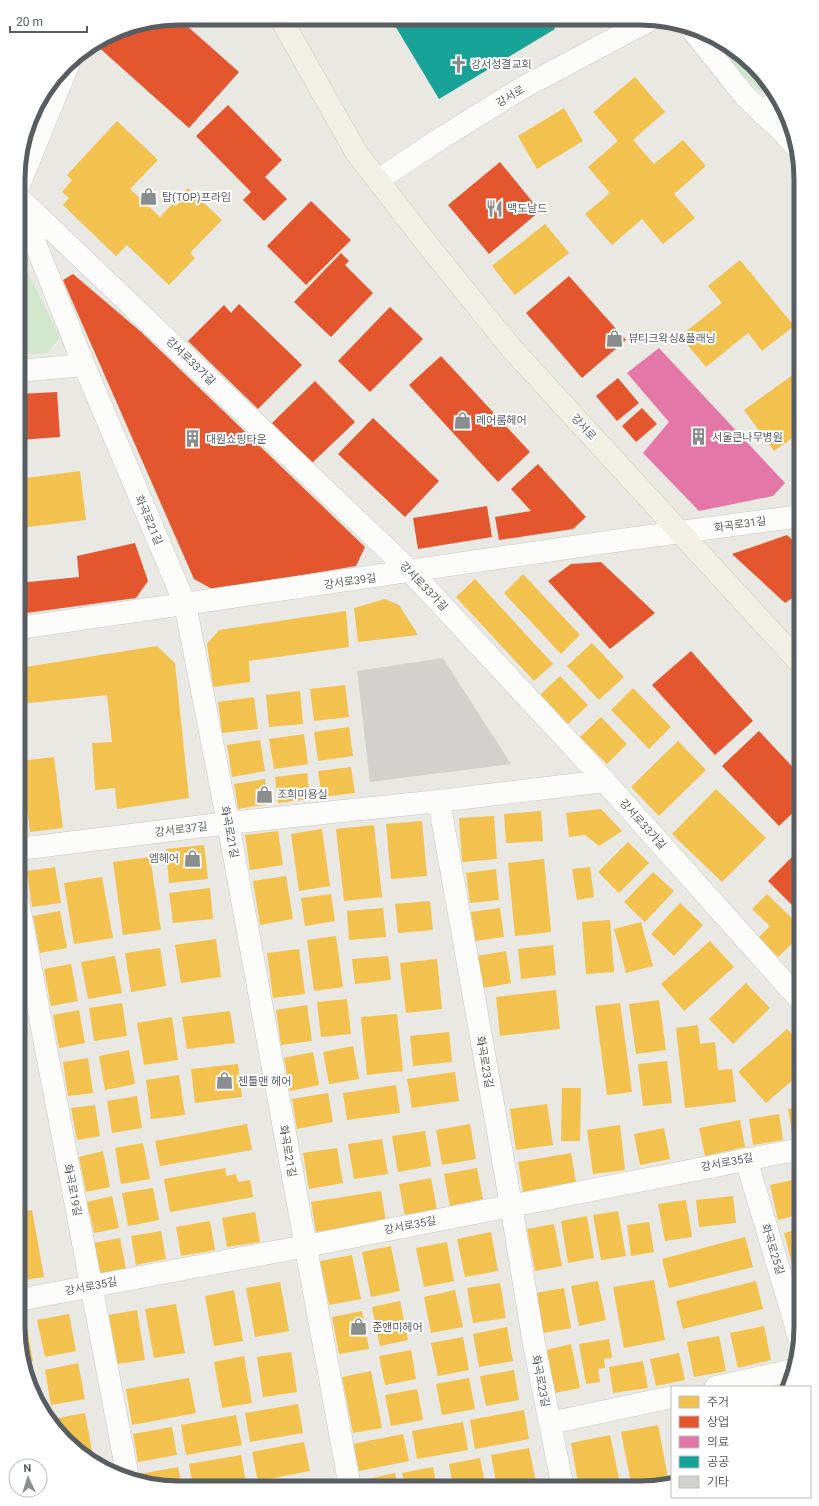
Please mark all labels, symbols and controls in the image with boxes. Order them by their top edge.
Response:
scale bar [10,8,87,34]
text: 20 m [16,15,43,29]
church icon: 강서성결교회 [448,54,468,74]
place label: 강서성결교회 [471,58,532,71]
street label: 강서로 [494,83,527,110]
shop icon: 탑(TOP)프라임 [139,187,159,207]
place label: 탑(TOP)프라임 [162,191,231,204]
restaurant icon: 맥도날드 [484,198,504,218]
place label: 맥도날드 [507,202,547,215]
shop icon: 뷰티크왁싱&플래닝 [605,328,625,348]
place label: 뷰티크왁싱&플래닝 [628,332,716,345]
street label: 강서로33가길 [163,335,218,388]
shop icon: 레어룸헤어 [453,410,473,430]
street label: 강서로 [569,412,599,443]
place label: 레어룸헤어 [476,414,527,427]
building icon: 서울큰나무병원 [689,427,709,447]
building icon: 대원쇼핑타운 [183,429,203,449]
place label: 서울큰나무병원 [712,431,783,444]
place label: 대원쇼핑타운 [206,433,267,446]
street label: 화곡로21길 [132,493,165,547]
street label: 화곡로31길 [713,514,767,535]
street label: 강서로33가길 [397,559,450,614]
street label: 강서로39길 [323,571,377,592]
shop icon: 조희미용실 [254,784,274,804]
place label: 조희미용실 [277,788,328,801]
street label: 강서로33가길 [617,797,669,852]
street label: 화곡로21길 [218,805,241,859]
street label: 강서로37길 [154,820,208,839]
shop icon: 엠헤어 [182,848,202,868]
place label: 엠헤어 [149,852,179,865]
street label: 화곡로23길 [474,1035,495,1089]
shop icon: 젠틀맨 헤어 [215,1071,235,1091]
place label: 젠틀맨 헤어 [238,1075,291,1088]
street label: 화곡로21길 [277,1124,298,1178]
street label: 강서로35길 [700,1151,754,1174]
street label: 화곡로19길 [61,1163,84,1217]
street label: 강서로35길 [383,1214,437,1237]
street label: 화곡로25길 [759,1222,786,1276]
street label: 강서로35길 [64,1275,118,1298]
shop icon: 준앤미헤어 [349,1317,369,1337]
place label: 준앤미헤어 [372,1321,423,1334]
street label: 화곡로23길 [529,1354,552,1408]
legend [671,1386,811,1498]
text: 주거 [707,1395,729,1409]
text: 상업 [707,1415,729,1429]
text: 의료 [707,1435,729,1449]
text: 공공 [707,1455,729,1469]
north arrow [8,1458,48,1498]
text: N [23,1462,32,1475]
text: 기타 [707,1475,729,1489]

